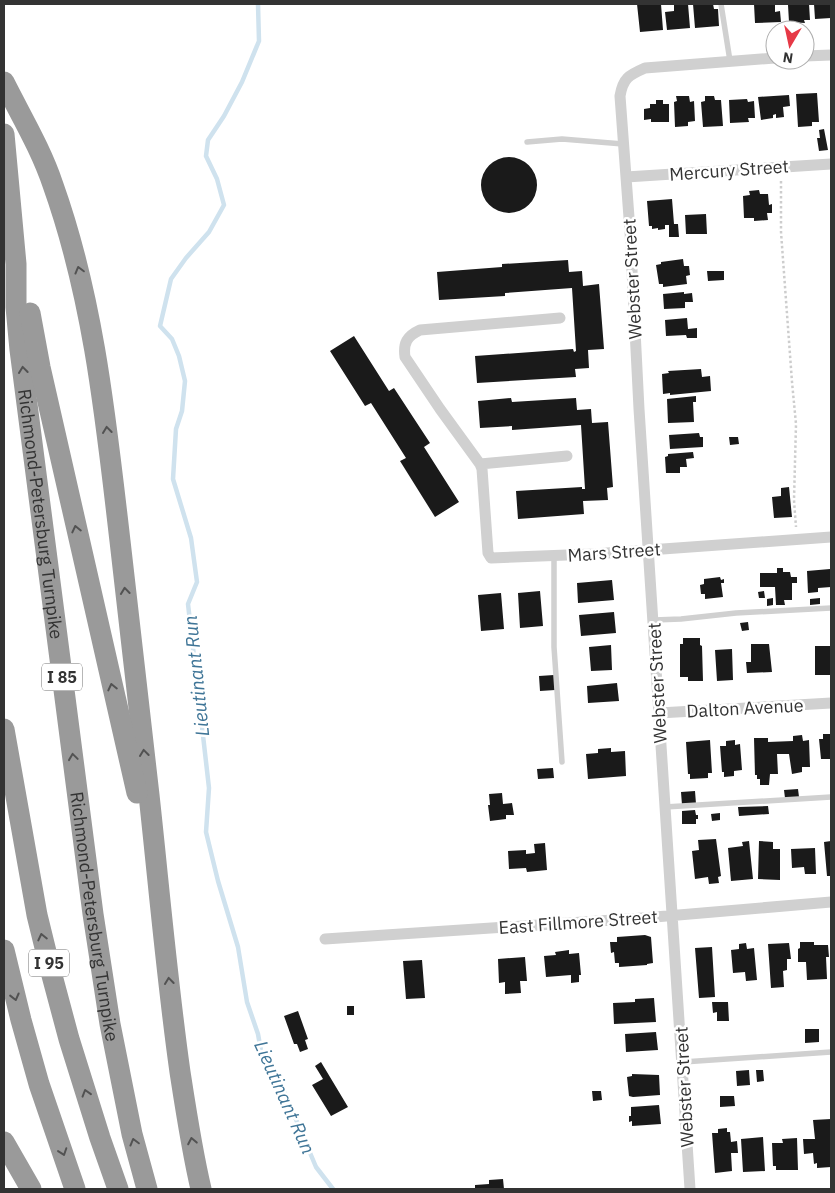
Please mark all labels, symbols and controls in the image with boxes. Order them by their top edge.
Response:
north arrow [765,20,815,70]
text: N [782,48,794,68]
street label: Mercury Street [668,154,790,186]
street label: Webster Street [617,218,647,340]
one-way arrow [74,266,84,274]
one-way arrow [18,366,29,374]
street label: Richmond-Petersburg Turnpike [14,387,69,641]
one-way arrow [102,425,113,433]
one-way arrow [71,524,82,533]
street label: Mars Street [567,537,661,567]
one-way arrow [120,587,131,595]
water label: Lieutinant Run [178,614,214,738]
street label: Webster Street [642,622,672,744]
road number: I 85 [42,664,82,690]
one-way arrow [107,682,118,691]
street label: Dalton Avenue [686,693,804,723]
one-way arrow [139,748,150,756]
one-way arrow [68,753,79,761]
street label: Richmond-Petersburg Turnpike [66,790,125,1043]
street label: East Fillmore Street [498,905,658,939]
one-way arrow [37,932,48,941]
road number: I 95 [29,950,69,976]
one-way arrow [164,976,175,984]
one-way arrow [9,992,20,1001]
street label: Webster Street [669,1026,699,1148]
water label: Lieutinant Run [249,1036,321,1158]
one-way arrow [82,1090,92,1098]
one-way arrow [187,1137,197,1146]
one-way arrow [130,1139,140,1147]
one-way arrow [57,1148,67,1156]

